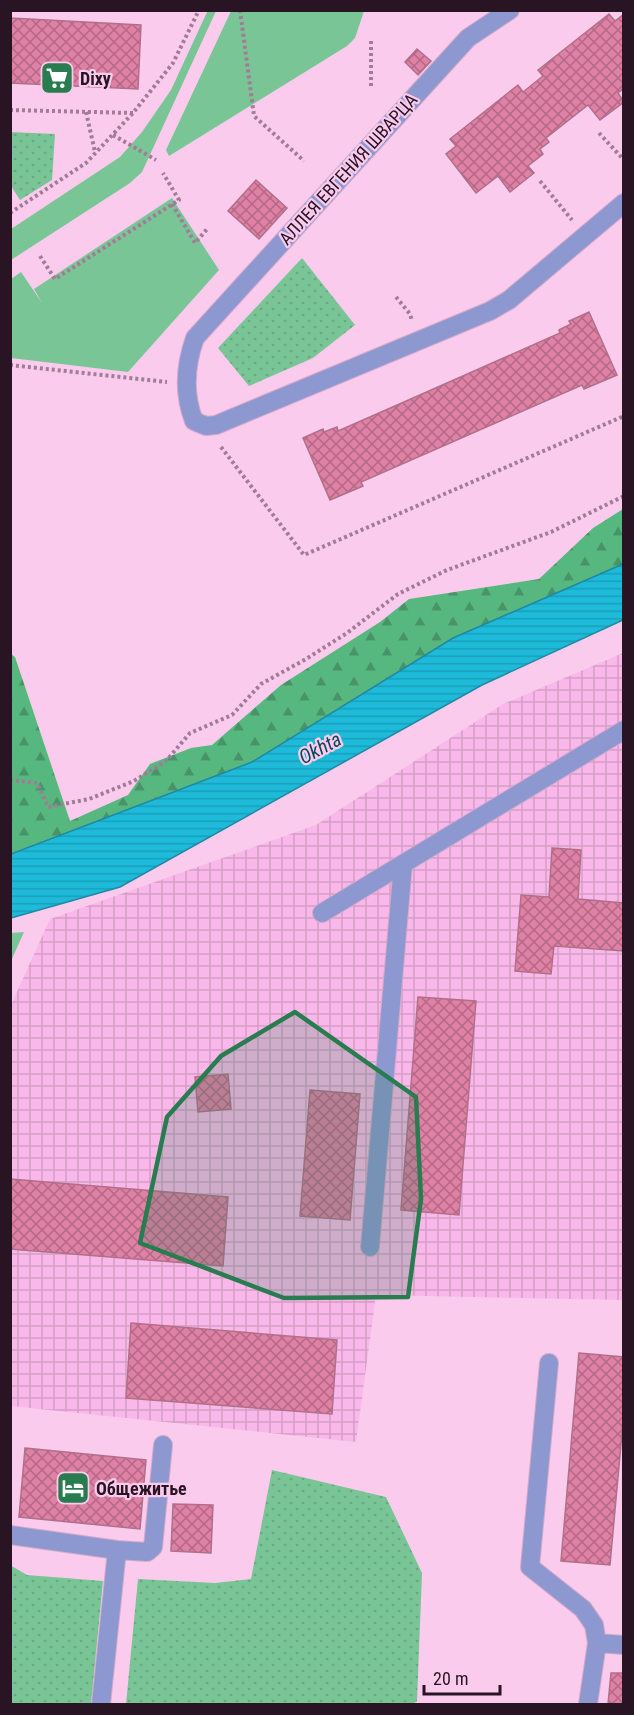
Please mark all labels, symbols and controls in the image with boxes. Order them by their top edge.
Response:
supermarket icon: Dixy [39,60,75,96]
place label: Dixy [80,68,111,89]
street label: АЛЛЕЯ ЕВГЕНИЯ ШВАРЦА [275,89,422,249]
water label: Okhta [295,727,345,769]
hotel icon: Общежитье [55,1470,91,1506]
place label: Общежитье [96,1478,187,1499]
scale bar [424,1658,500,1696]
text: 20 m [433,1668,468,1689]

